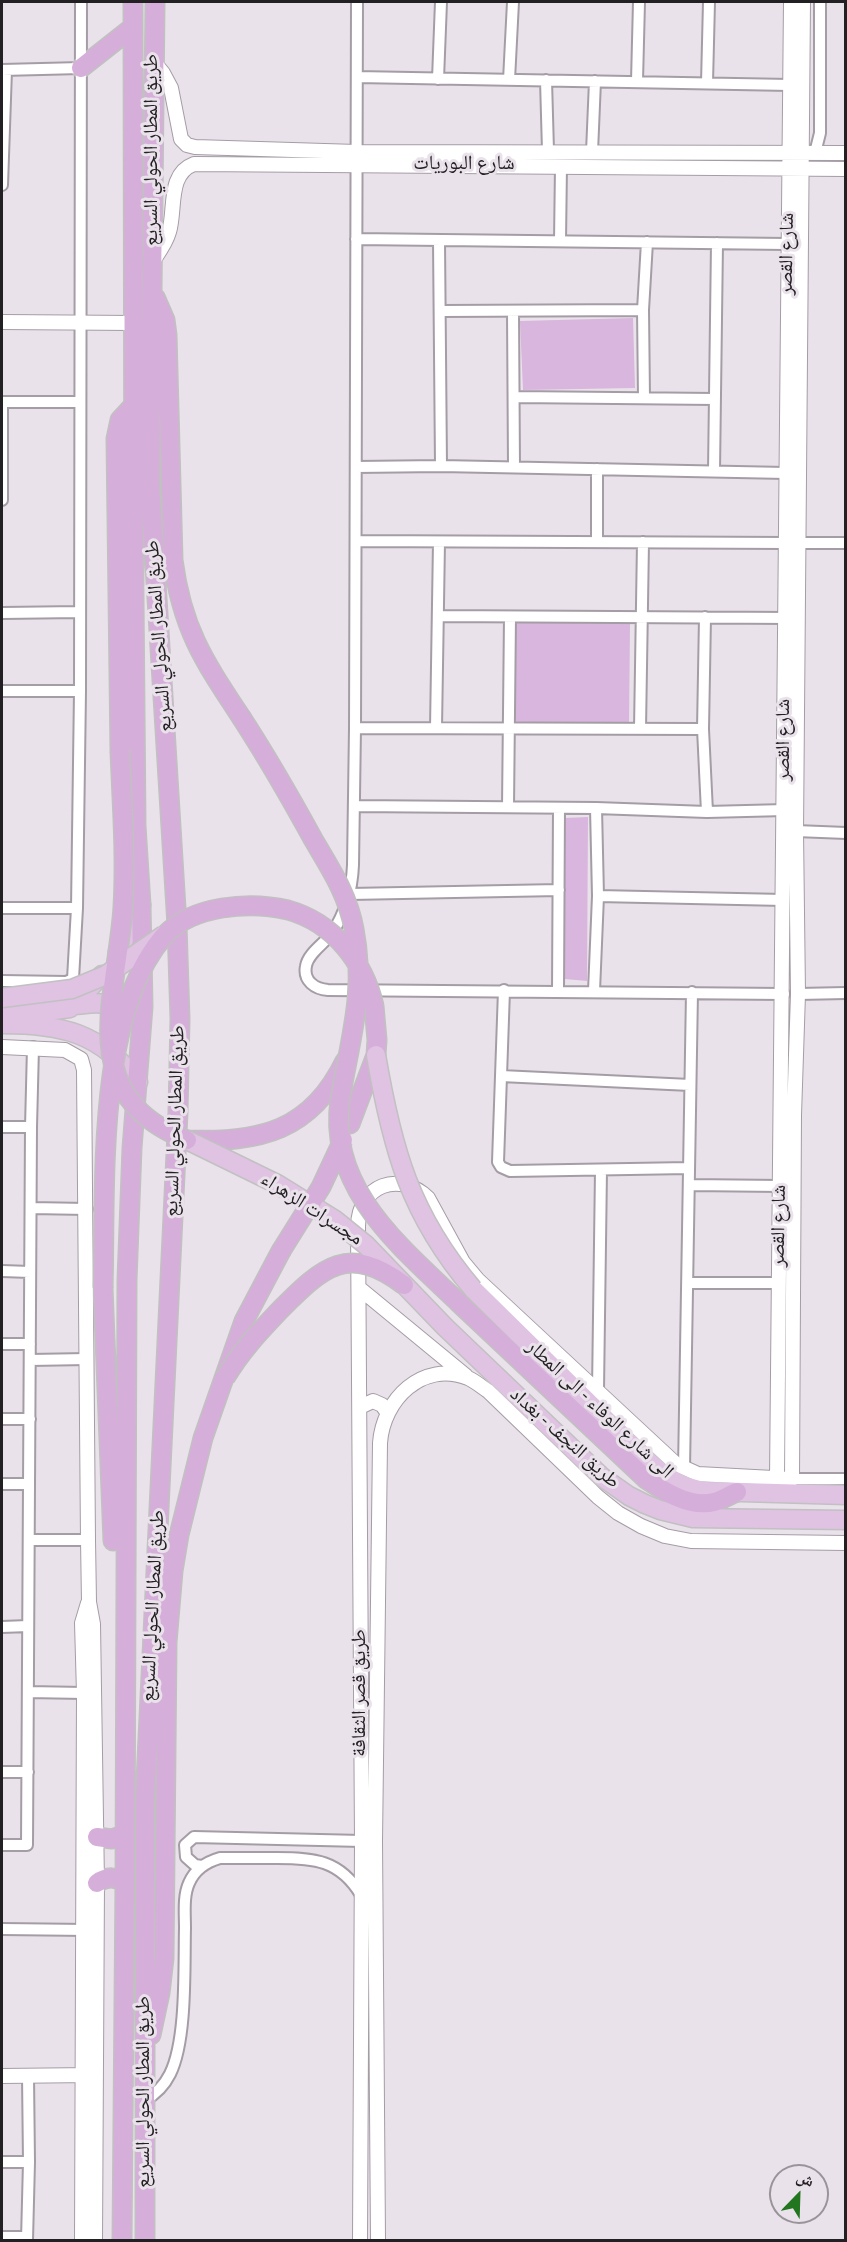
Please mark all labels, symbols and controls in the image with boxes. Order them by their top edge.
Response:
street label: طريق المطار الحولي السريع [141,54,165,246]
street label: شارع البوريات [413,153,515,177]
street label: شارع القصر [775,213,801,295]
street label: طريق المطار الحولي السريع [141,539,179,733]
street label: شارع القصر [773,699,797,781]
street label: طريق المطار الحولي السريع [161,1025,191,1217]
street label: مجسرات الزهراء [255,1168,367,1252]
street label: شارع القصر [767,1185,793,1267]
street label: الى شارع الوفاء - الى المطار [520,1335,678,1485]
street label: طريق النجف - بغداد [504,1383,624,1495]
street label: طريق المطار الحولي السريع [137,1510,171,1702]
street label: طريق قصر الثقافة [349,1629,373,1757]
street label: طريق المطار الحولي السريع [133,1996,157,2188]
north arrow [769,2164,829,2224]
text: ش [793,2166,817,2193]

